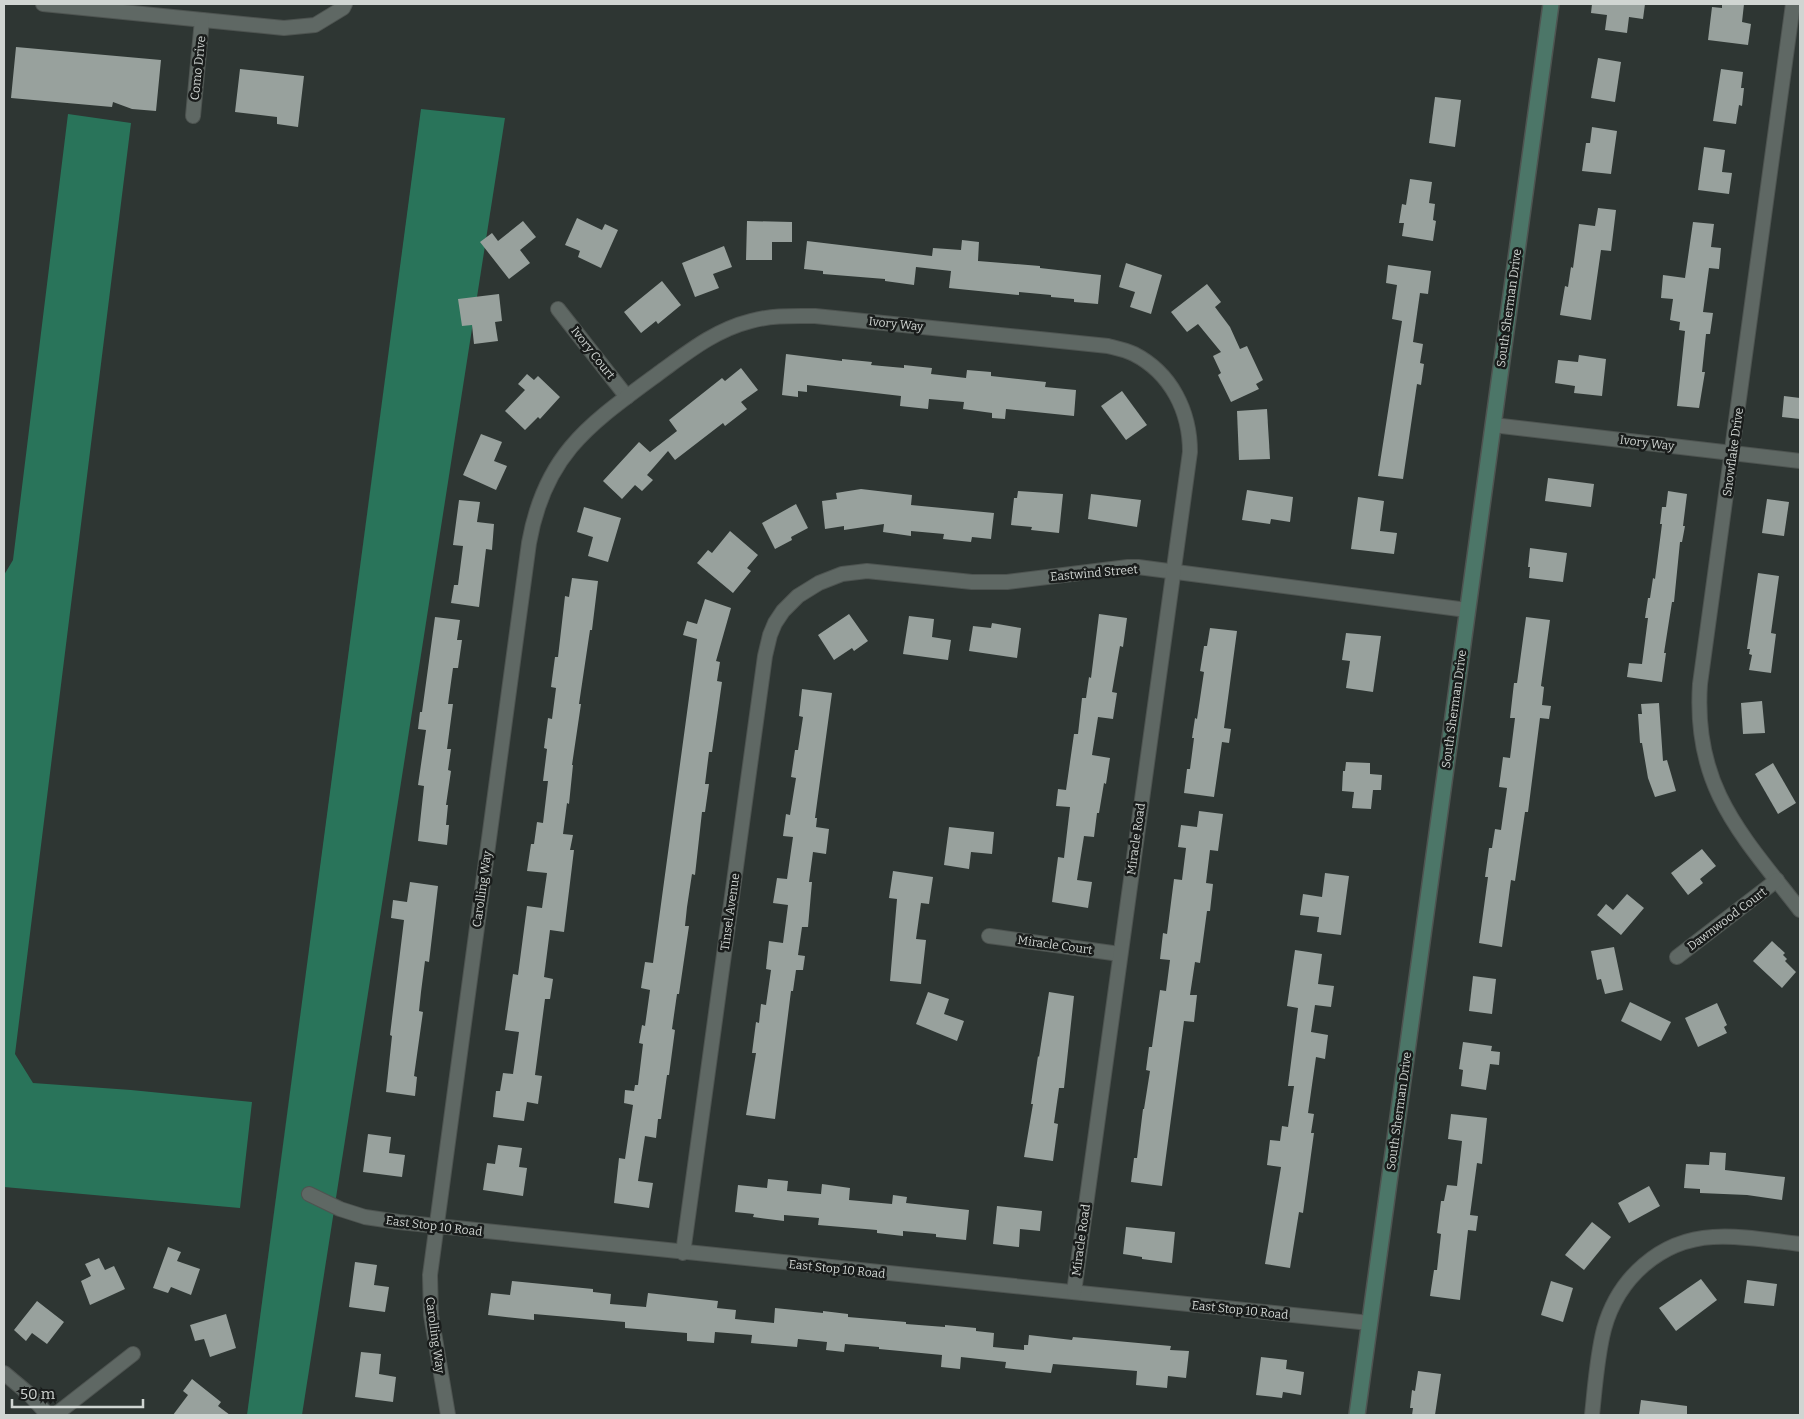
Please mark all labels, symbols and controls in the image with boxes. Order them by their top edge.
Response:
street label: Como Drive [188,35,208,101]
street label: South Sherman Drive [1494,248,1524,368]
street label: Ivory Way [868,314,925,334]
street label: Ivory Court [568,324,618,382]
street label: Snowflake Drive [1720,407,1746,497]
street label: Ivory Way [1619,433,1676,453]
street label: Eastwind Street [1050,562,1139,584]
street label: South Sherman Drive [1439,649,1469,769]
street label: Miracle Road [1124,802,1148,876]
street label: Carolling Way [470,849,494,928]
street label: Tinsel Avenue [718,872,742,952]
street label: Dawnwood Court [1685,884,1770,953]
street label: Miracle Court [1017,933,1094,957]
street label: South Sherman Drive [1384,1051,1414,1171]
street label: Miracle Road [1069,1203,1093,1277]
street label: East Stop 10 Road [385,1213,483,1239]
street label: East Stop 10 Road [788,1257,886,1281]
street label: Carolling Way [423,1296,447,1375]
street label: East Stop 10 Road [1191,1298,1289,1322]
scale bar [12,1376,144,1408]
text: 50 m [20,1385,56,1403]

